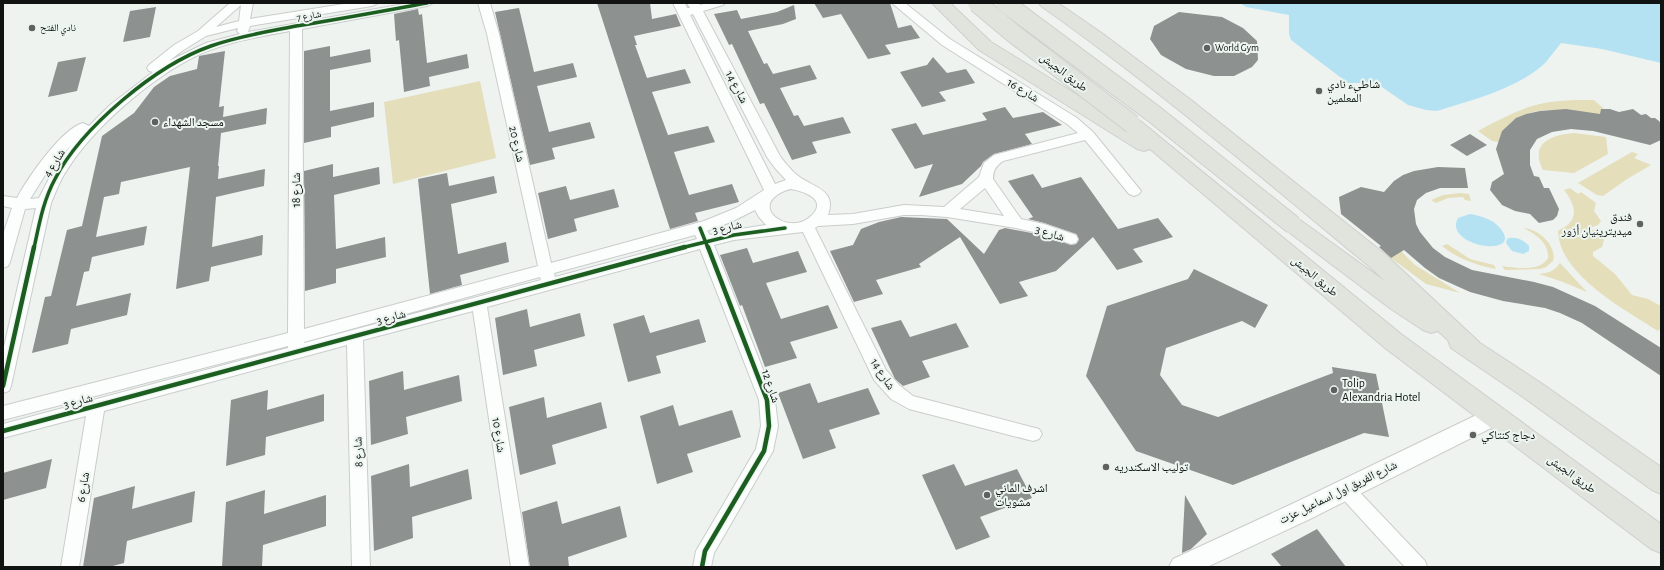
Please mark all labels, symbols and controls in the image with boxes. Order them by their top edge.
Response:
street label: شارع 7 [296,9,323,24]
marker: نادي الفتح [27,23,37,33]
place label: نادي الفتح [40,23,76,36]
marker: World Gym [1202,43,1212,53]
place label: World Gym [1215,43,1259,53]
street label: طريق الجيش [1037,50,1090,95]
street label: شارع 14 [722,69,750,106]
street label: شارع 16 [1004,76,1041,106]
place label: شاطيء نادي المعلمين [1327,78,1380,105]
marker: شاطيء نادي المعلمين [1314,86,1324,96]
place label: مسجد الشهداء [163,116,224,129]
marker: مسجد الشهداء [150,117,160,127]
street label: شارع 20 [505,125,527,164]
street label: شارع 4 [41,147,69,180]
street label: شارع 18 [290,173,304,207]
place label: فندق ميديترينيان أزور [1561,211,1632,238]
street label: شارع 3 [711,218,743,238]
marker: فندق ميديترينيان أزور [1635,219,1645,229]
street label: شارع 3 [1033,223,1066,245]
street label: طريق الجيش [1289,253,1341,300]
street label: شارع 3 [375,307,408,329]
street label: شارع 14 [867,356,898,393]
street label: شارع 12 [758,368,782,405]
place label: Tolip Alexandria Hotel [1342,377,1421,403]
marker: Tolip Alexandria Hotel [1329,385,1339,395]
street label: شارع 3 [62,391,95,413]
street label: شارع 10 [488,417,508,454]
place label: دجاج كنتاكي [1481,429,1535,445]
marker: دجاج كنتاكي [1468,430,1478,440]
street label: شارع 8 [351,436,367,467]
street label: طريق الجيش [1545,453,1598,496]
street label: شارع الفريق اول اسماعيل عزت [1277,458,1400,528]
place label: توليب الاسكندريه [1114,461,1189,474]
marker: توليب الاسكندريه [1101,462,1111,472]
street label: شارع 6 [75,471,93,503]
place label: اشرف الماني مشويات [995,482,1048,509]
marker: اشرف الماني مشويات [982,490,992,500]

